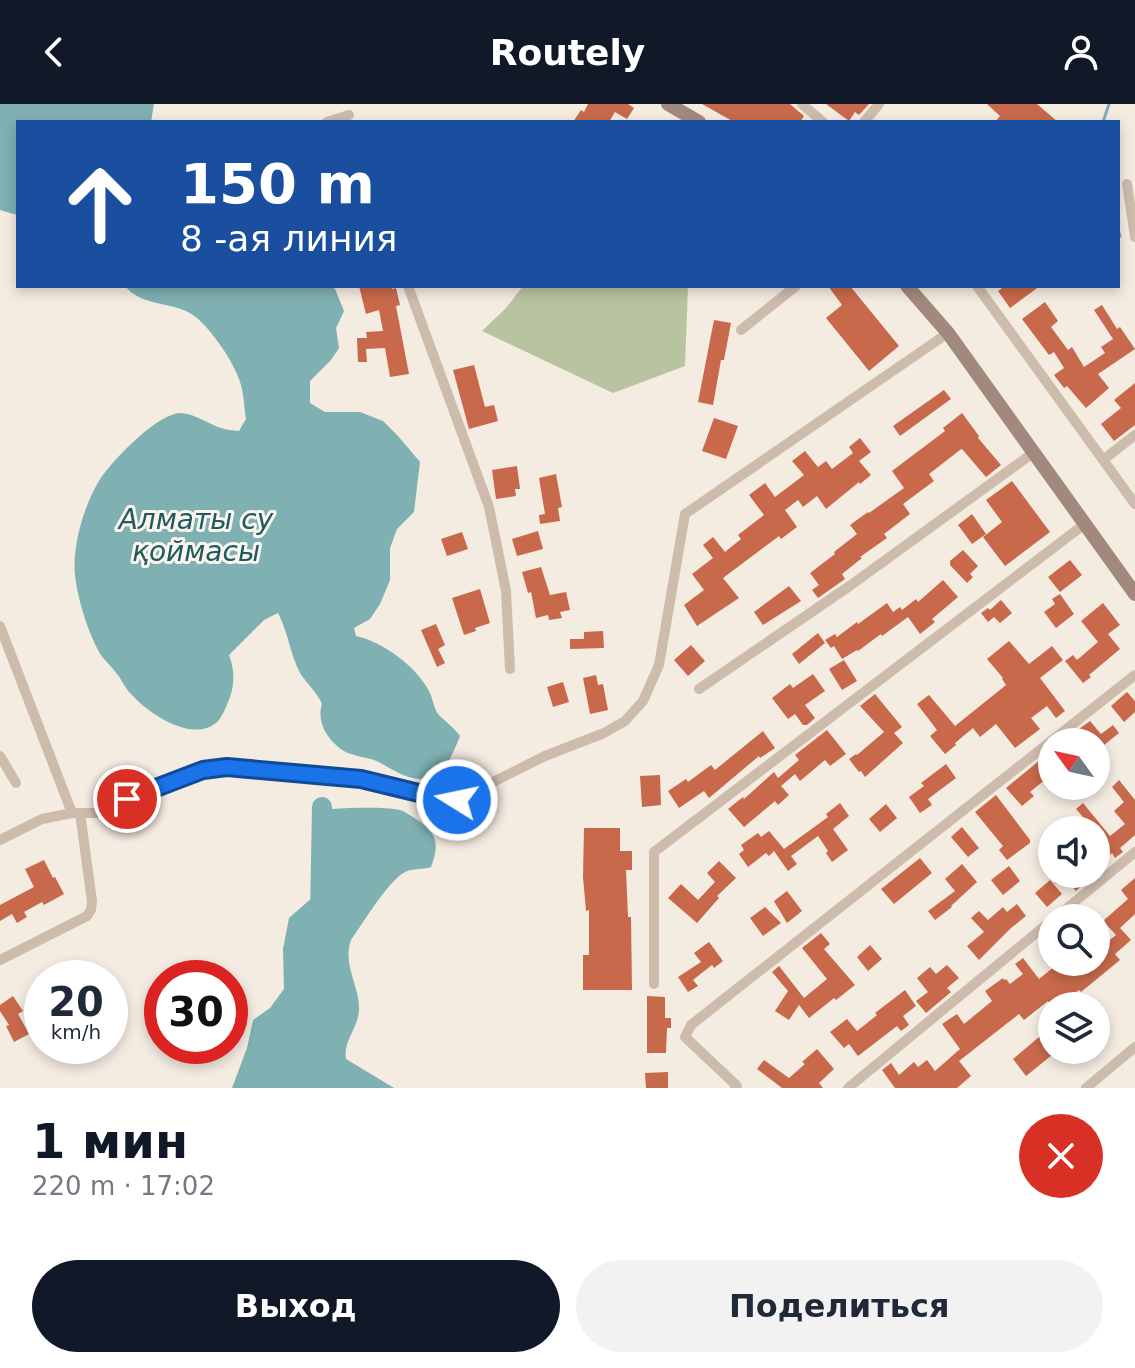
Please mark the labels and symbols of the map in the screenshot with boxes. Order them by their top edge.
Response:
water label: Алматы су қоймасы [117,503,274,568]
north arrow [1038,728,1110,800]
position arrow [415,758,499,842]
pin [93,765,161,833]
speed limit sign: 30 [144,960,248,1064]

